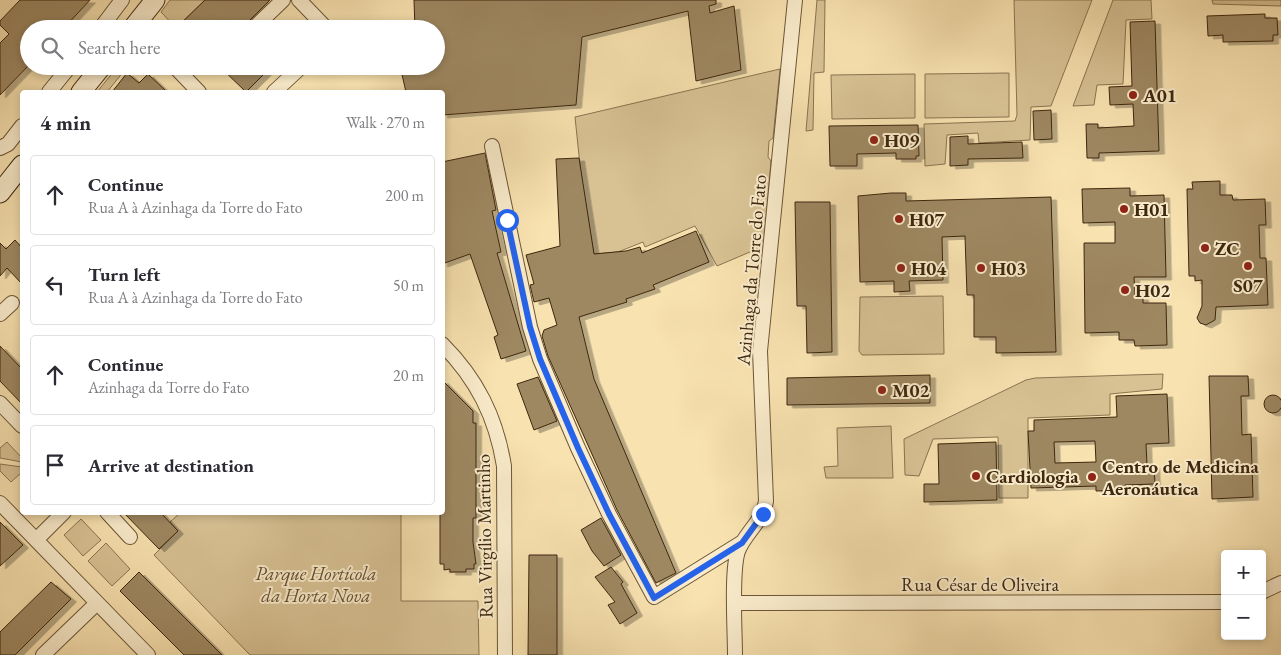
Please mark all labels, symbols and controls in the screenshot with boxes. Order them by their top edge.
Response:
search box [20,20,445,75]
icon: search [38,34,66,62]
text: Search here [78,35,160,60]
place label: A01 [1142,83,1177,108]
marker: A01 [1127,89,1139,101]
text: 4 min [40,109,91,136]
text: Walk · 270 m [346,112,425,133]
place label: H09 [884,128,919,153]
marker: H09 [868,134,880,146]
text: Continue [88,172,163,197]
street label: Azinhaga da Torre do Fato [731,174,772,368]
icon: ahead [41,181,69,209]
text: 200 m [385,185,424,206]
text: Rua A à Azinhaga da Torre do Fato [88,197,303,218]
place label: H01 [1134,197,1169,222]
marker: H01 [1118,203,1130,215]
place label: H07 [909,207,945,232]
route start [496,209,519,232]
marker: H07 [893,213,905,225]
place label: ZC [1215,236,1240,261]
marker: ZC [1199,242,1211,254]
place label: H04 [911,256,947,281]
place label: H03 [991,256,1026,281]
marker: S07 [1242,260,1254,272]
text: Turn left [88,262,160,287]
marker: H04 [895,262,907,274]
marker: H03 [975,262,987,274]
icon: left [41,271,69,299]
place label: S07 [1233,273,1264,298]
text: 50 m [393,275,424,296]
place label: H02 [1135,278,1170,303]
marker: H02 [1119,284,1131,296]
text: Rua A à Azinhaga da Torre do Fato [88,287,303,308]
text: Continue [88,352,163,377]
icon: ahead [41,361,69,389]
text: 20 m [393,365,424,386]
text: Azinhaga da Torre do Fato [88,377,249,398]
place label: M02 [892,378,930,403]
marker: M02 [876,384,888,396]
icon: arrive [41,451,69,479]
text: Arrive at destination [88,453,254,478]
street label: Rua Virgílio Martinho [471,454,498,618]
place label: Centro de Medicina Aeronáutica [1101,454,1259,501]
place label: Cardiologia [986,464,1079,489]
marker: Cardiologia [970,470,982,482]
marker: Centro de Medicina Aeronáutica [1086,471,1098,483]
route end [752,503,775,526]
map controls [1221,550,1266,640]
button: + [1221,550,1266,595]
park label: Parque Hortícola da Horta Nova [255,561,377,608]
street label: Rua César de Oliveira [901,572,1059,597]
button: − [1221,595,1266,640]

